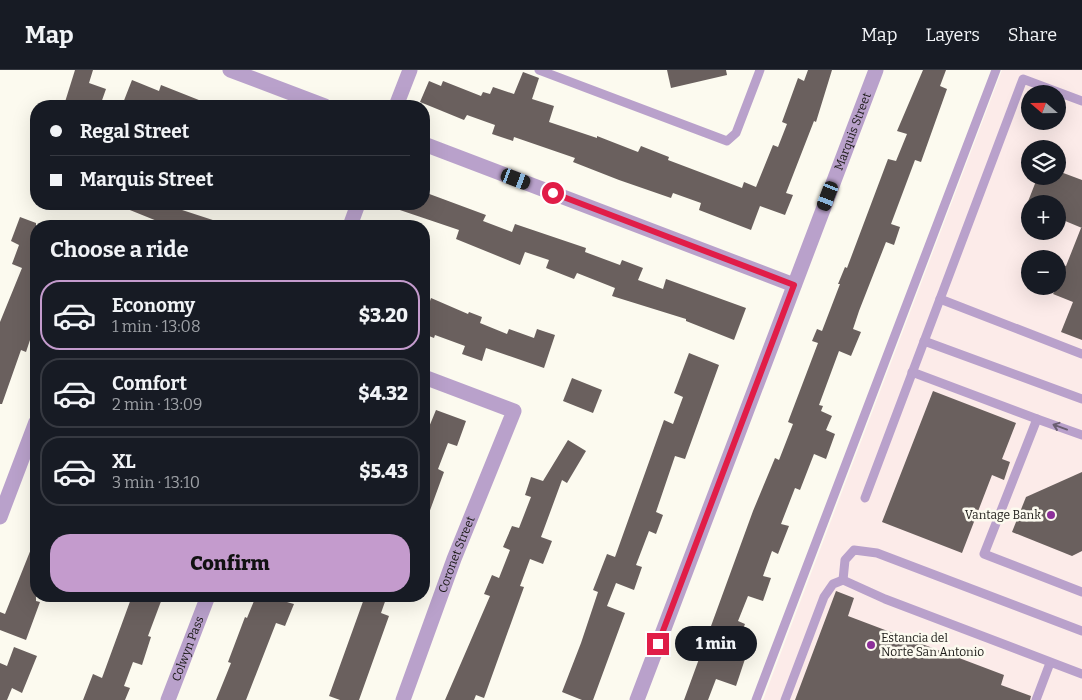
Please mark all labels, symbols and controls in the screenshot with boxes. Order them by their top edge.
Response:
text: Map [25,21,74,49]
text: Map [861,24,897,46]
text: Layers [925,24,980,46]
text: Share [1008,24,1057,46]
north arrow [1021,85,1066,130]
map controls [1021,85,1066,295]
street label: Marquis Street [832,90,874,172]
text: Regal Street [80,120,189,143]
button: layers [1021,140,1066,185]
car [499,167,532,191]
text: Marquis Street [80,168,213,191]
car [815,179,840,213]
route start [542,182,564,204]
button: + [1021,195,1066,240]
text: Choose a ride [50,236,189,263]
button: − [1021,250,1066,295]
icon: car [52,293,97,338]
text: Economy [112,294,195,317]
text: $3.20 [359,304,408,327]
text: 1 min · 13:08 [112,317,201,336]
icon: car [52,371,97,416]
text: Comfort [112,372,187,395]
text: $4.32 [358,382,408,405]
text: 2 min · 13:09 [112,395,202,414]
one-way arrow [1052,422,1068,431]
icon: car [52,449,97,494]
text: XL [112,450,136,473]
text: $5.43 [359,460,408,483]
text: 3 min · 13:10 [112,473,200,492]
place label: Vantage Bank [965,508,1041,522]
marker: Vantage Bank [1045,509,1057,521]
street label: Coronet Street [435,513,478,595]
button: Confirm [50,534,410,592]
street label: Colwyn Pass [169,614,207,683]
callout: 1 min [676,626,758,662]
place label: Estancia del Norte San Antonio [881,631,984,659]
route end [647,633,669,655]
text: 1 min [696,634,736,653]
marker: Estancia del Norte San Antonio [865,639,877,651]

